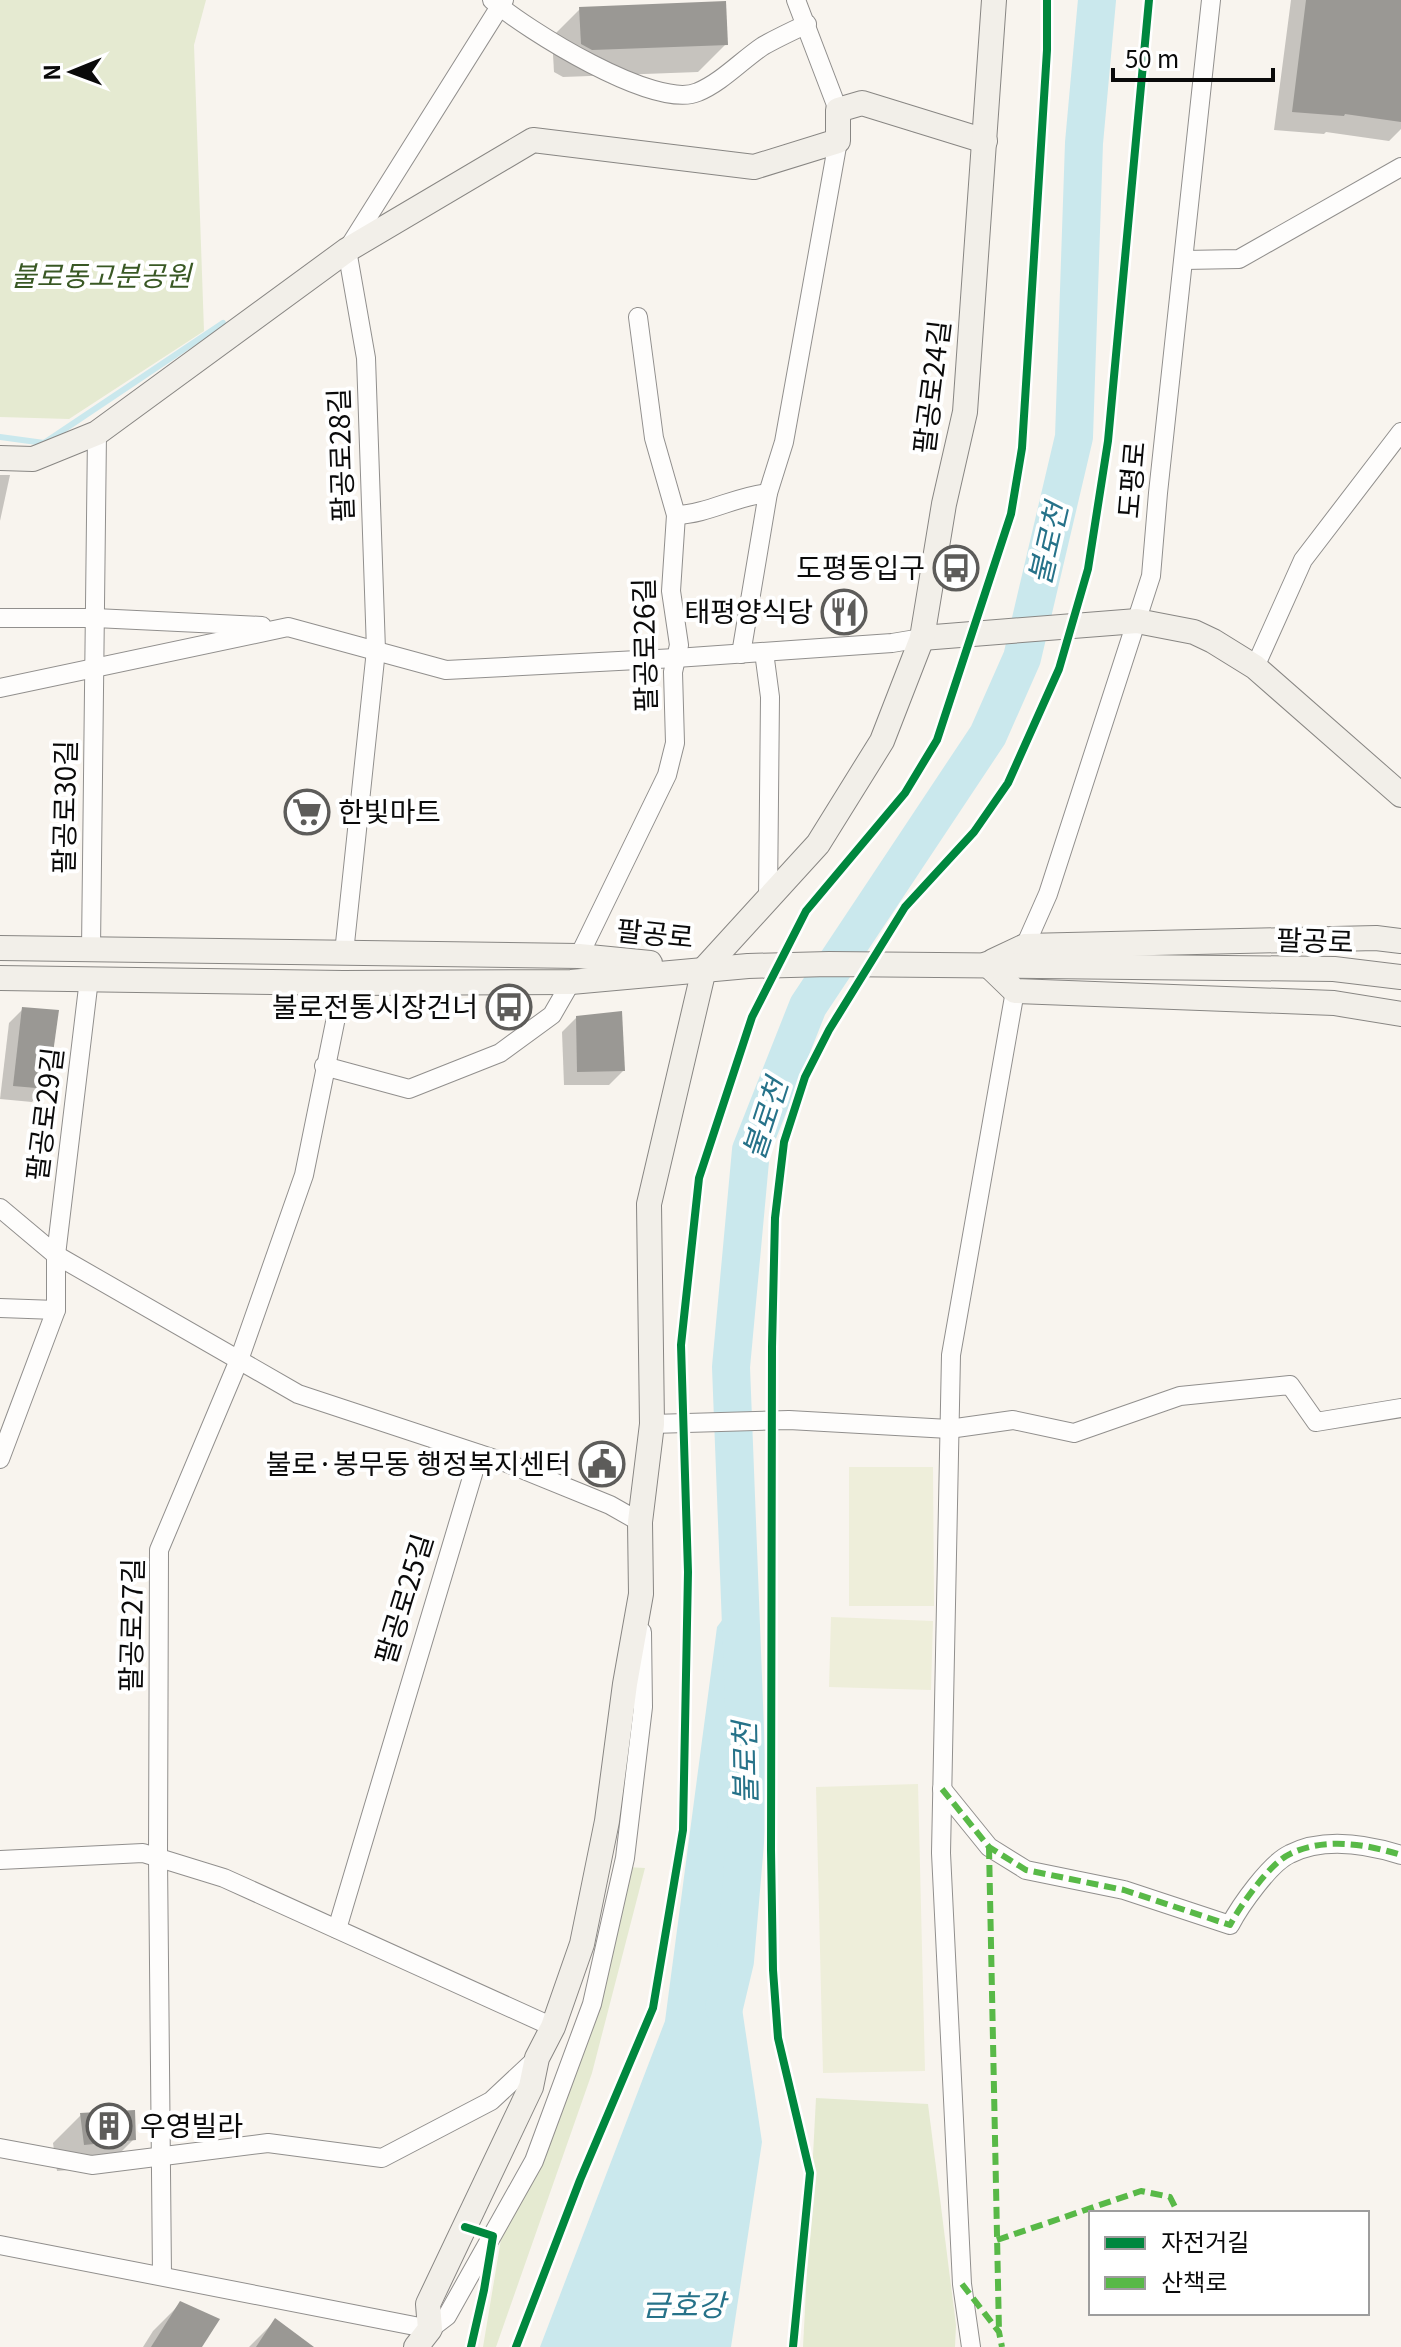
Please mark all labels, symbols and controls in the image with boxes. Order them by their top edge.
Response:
north arrow [32,32,112,112]
scale bar [1113,32,1273,82]
text: 50 m [1125,40,1179,75]
text: N [34,64,66,81]
park label: 불로동고분공원 [11,254,193,294]
street label: 팔공로24길 [902,318,958,456]
street label: 팔공로28길 [317,387,361,523]
street label: 도평로 [1107,440,1153,520]
water label: 불로천 [1015,495,1078,589]
bus stop icon: 도평동입구 [932,544,980,592]
place label: 도평동입구 [796,546,925,586]
street label: 팔공로26길 [622,578,664,712]
restaurant icon: 태평양식당 [820,588,868,636]
place label: 태평양식당 [684,590,813,630]
street label: 팔공로30길 [42,740,84,874]
supermarket icon: 한빛마트 [283,788,331,836]
place label: 한빛마트 [338,790,441,830]
street label: 팔공로 [615,908,696,956]
street label: 팔공로 [1276,918,1354,960]
bus stop icon: 불로전통시장건너 [485,983,533,1031]
place label: 불로전통시장건너 [272,985,478,1025]
street label: 팔공로29길 [15,1045,71,1183]
water label: 불로천 [729,1069,798,1164]
public building icon: 불로·봉무동 행정복지센터 [578,1440,626,1488]
place label: 불로·봉무동 행정복지센터 [266,1442,571,1482]
street label: 팔공로25길 [363,1528,441,1668]
street label: 팔공로27길 [109,1558,151,1692]
water label: 불로천 [720,1718,766,1805]
building icon: 우영빌라 [85,2102,133,2150]
place label: 우영빌라 [140,2104,243,2144]
legend [1089,2211,1369,2315]
text: 자전거길 [1161,2223,1249,2258]
text: 산책로 [1161,2263,1227,2298]
water label: 금호강 [643,2281,729,2325]

